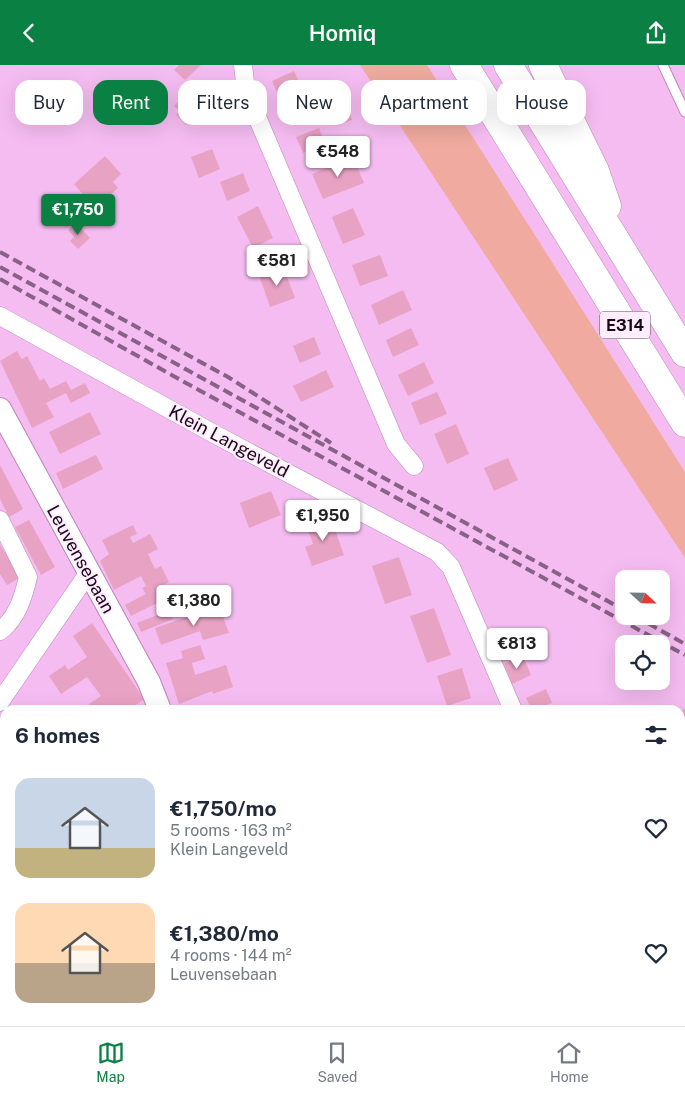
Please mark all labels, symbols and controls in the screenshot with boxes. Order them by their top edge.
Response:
icon: back [15,19,43,47]
icon: share [642,19,670,47]
text: Homiq [309,20,376,46]
chip: Buy [15,80,83,125]
chip: Rent [93,80,168,125]
chip: Filters [178,80,267,125]
chip: New [277,80,351,125]
chip: Apartment [361,80,487,125]
chip: House [497,80,586,125]
pin: €548 [308,135,368,178]
text: €548 [317,142,359,161]
pin: €1,750 [37,193,119,236]
text: €1,750 [52,200,104,219]
pin: €581 [247,245,307,287]
text: €581 [258,251,296,270]
road number: E314 [600,311,650,339]
street label: Klein Langeveld [165,401,293,481]
pin: €1,950 [282,499,364,542]
street label: Leuvensebaan [43,501,119,617]
text: €1,950 [296,506,350,525]
north arrow [615,570,670,625]
map controls [615,570,670,690]
pin: €1,380 [153,585,235,627]
text: €1,380 [167,591,221,610]
pin: €813 [487,627,547,670]
text: €813 [498,634,536,653]
button: locate [615,635,670,690]
icon: filters [642,721,670,749]
text: 6 homes [15,723,100,748]
text: €1,750/mo [170,796,277,821]
icon: home [55,798,115,858]
icon: heart [642,814,670,842]
text: 5 rooms · 163 m² [170,821,292,840]
text: Klein Langeveld [170,840,288,859]
text: €1,380/mo [170,921,279,946]
icon: home [55,923,115,983]
icon: heart [642,939,670,967]
text: 4 rooms · 144 m² [170,946,292,965]
text: Leuvensebaan [170,965,277,984]
tab: Map [96,1039,125,1085]
tab: Saved [317,1039,357,1085]
tab: Home [550,1039,589,1085]

